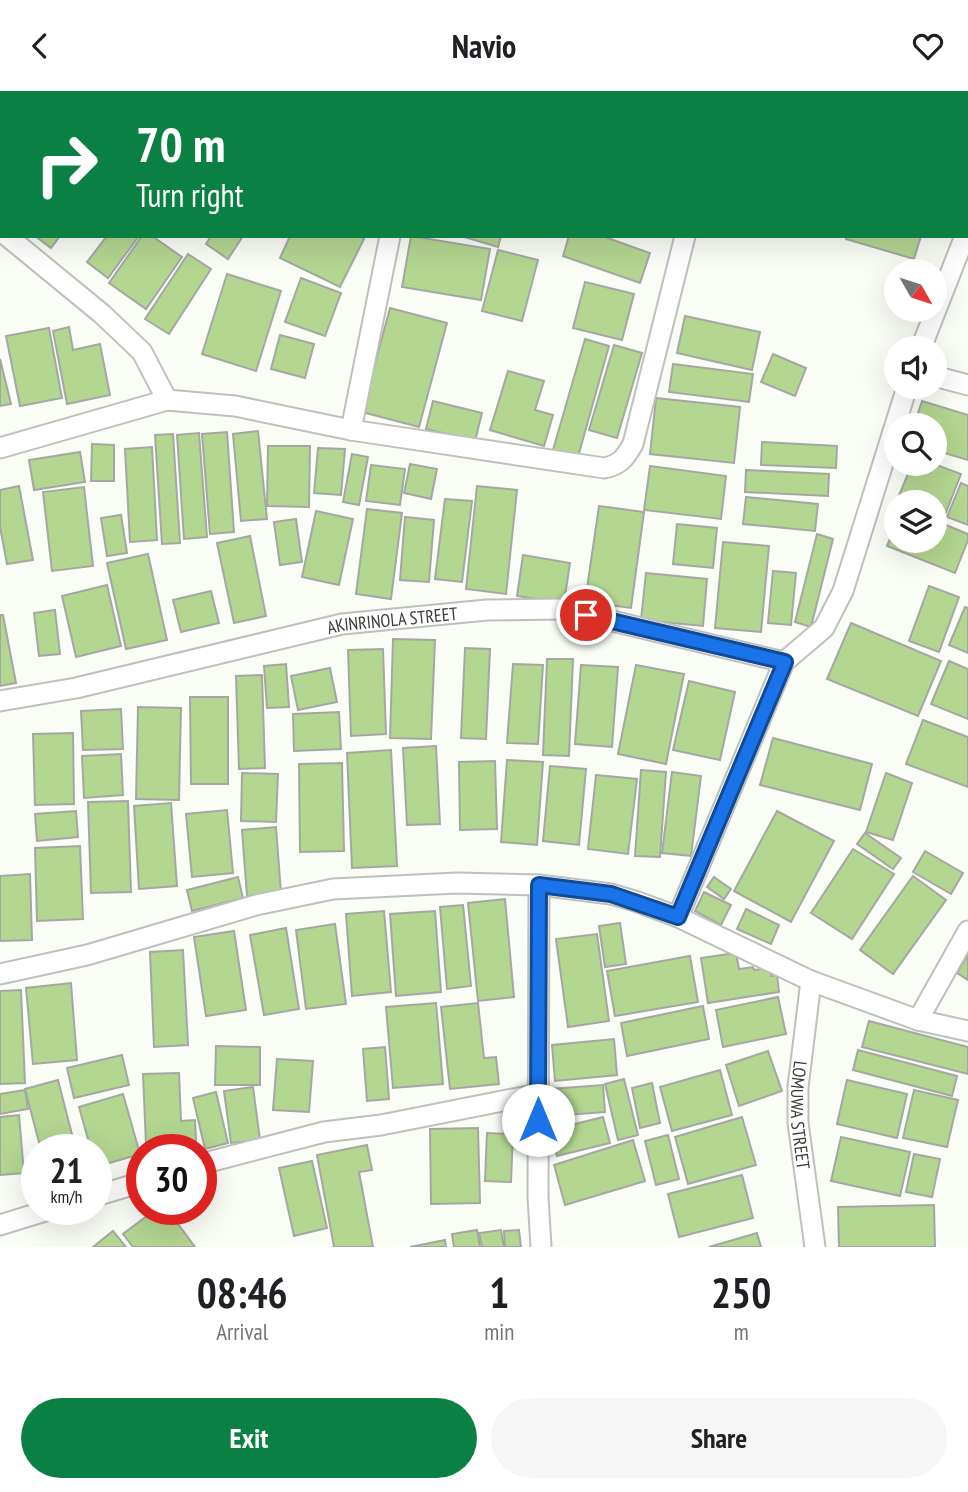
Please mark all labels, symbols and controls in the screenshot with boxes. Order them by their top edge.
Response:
text: Navio [452,25,516,67]
icon: back [21,27,59,65]
icon: heart [909,27,947,65]
text: 70 m [136,112,225,176]
icon: right [21,119,112,210]
text: Turn right [136,174,244,216]
north arrow [884,259,947,322]
map controls [884,259,947,553]
button: sound [884,336,947,399]
button: search [884,413,947,476]
button: layers [884,490,947,553]
pin [556,585,616,645]
icon: arrive [567,596,605,634]
street label: AKINRINOLA STREET [325,601,458,639]
street label: LOMUWA STREET [786,1060,816,1171]
position arrow [501,1083,575,1157]
speed limit sign: 30 [126,1134,217,1225]
text: 21 [50,1147,83,1193]
text: km/h [51,1185,82,1208]
text: 08:46 [197,1265,288,1320]
text: 1 [489,1265,509,1320]
text: 250 [711,1265,771,1320]
text: Arrival [216,1317,268,1346]
text: min [484,1317,514,1346]
text: m [734,1317,749,1346]
button: Exit [21,1398,477,1478]
button: Share [491,1398,947,1478]

